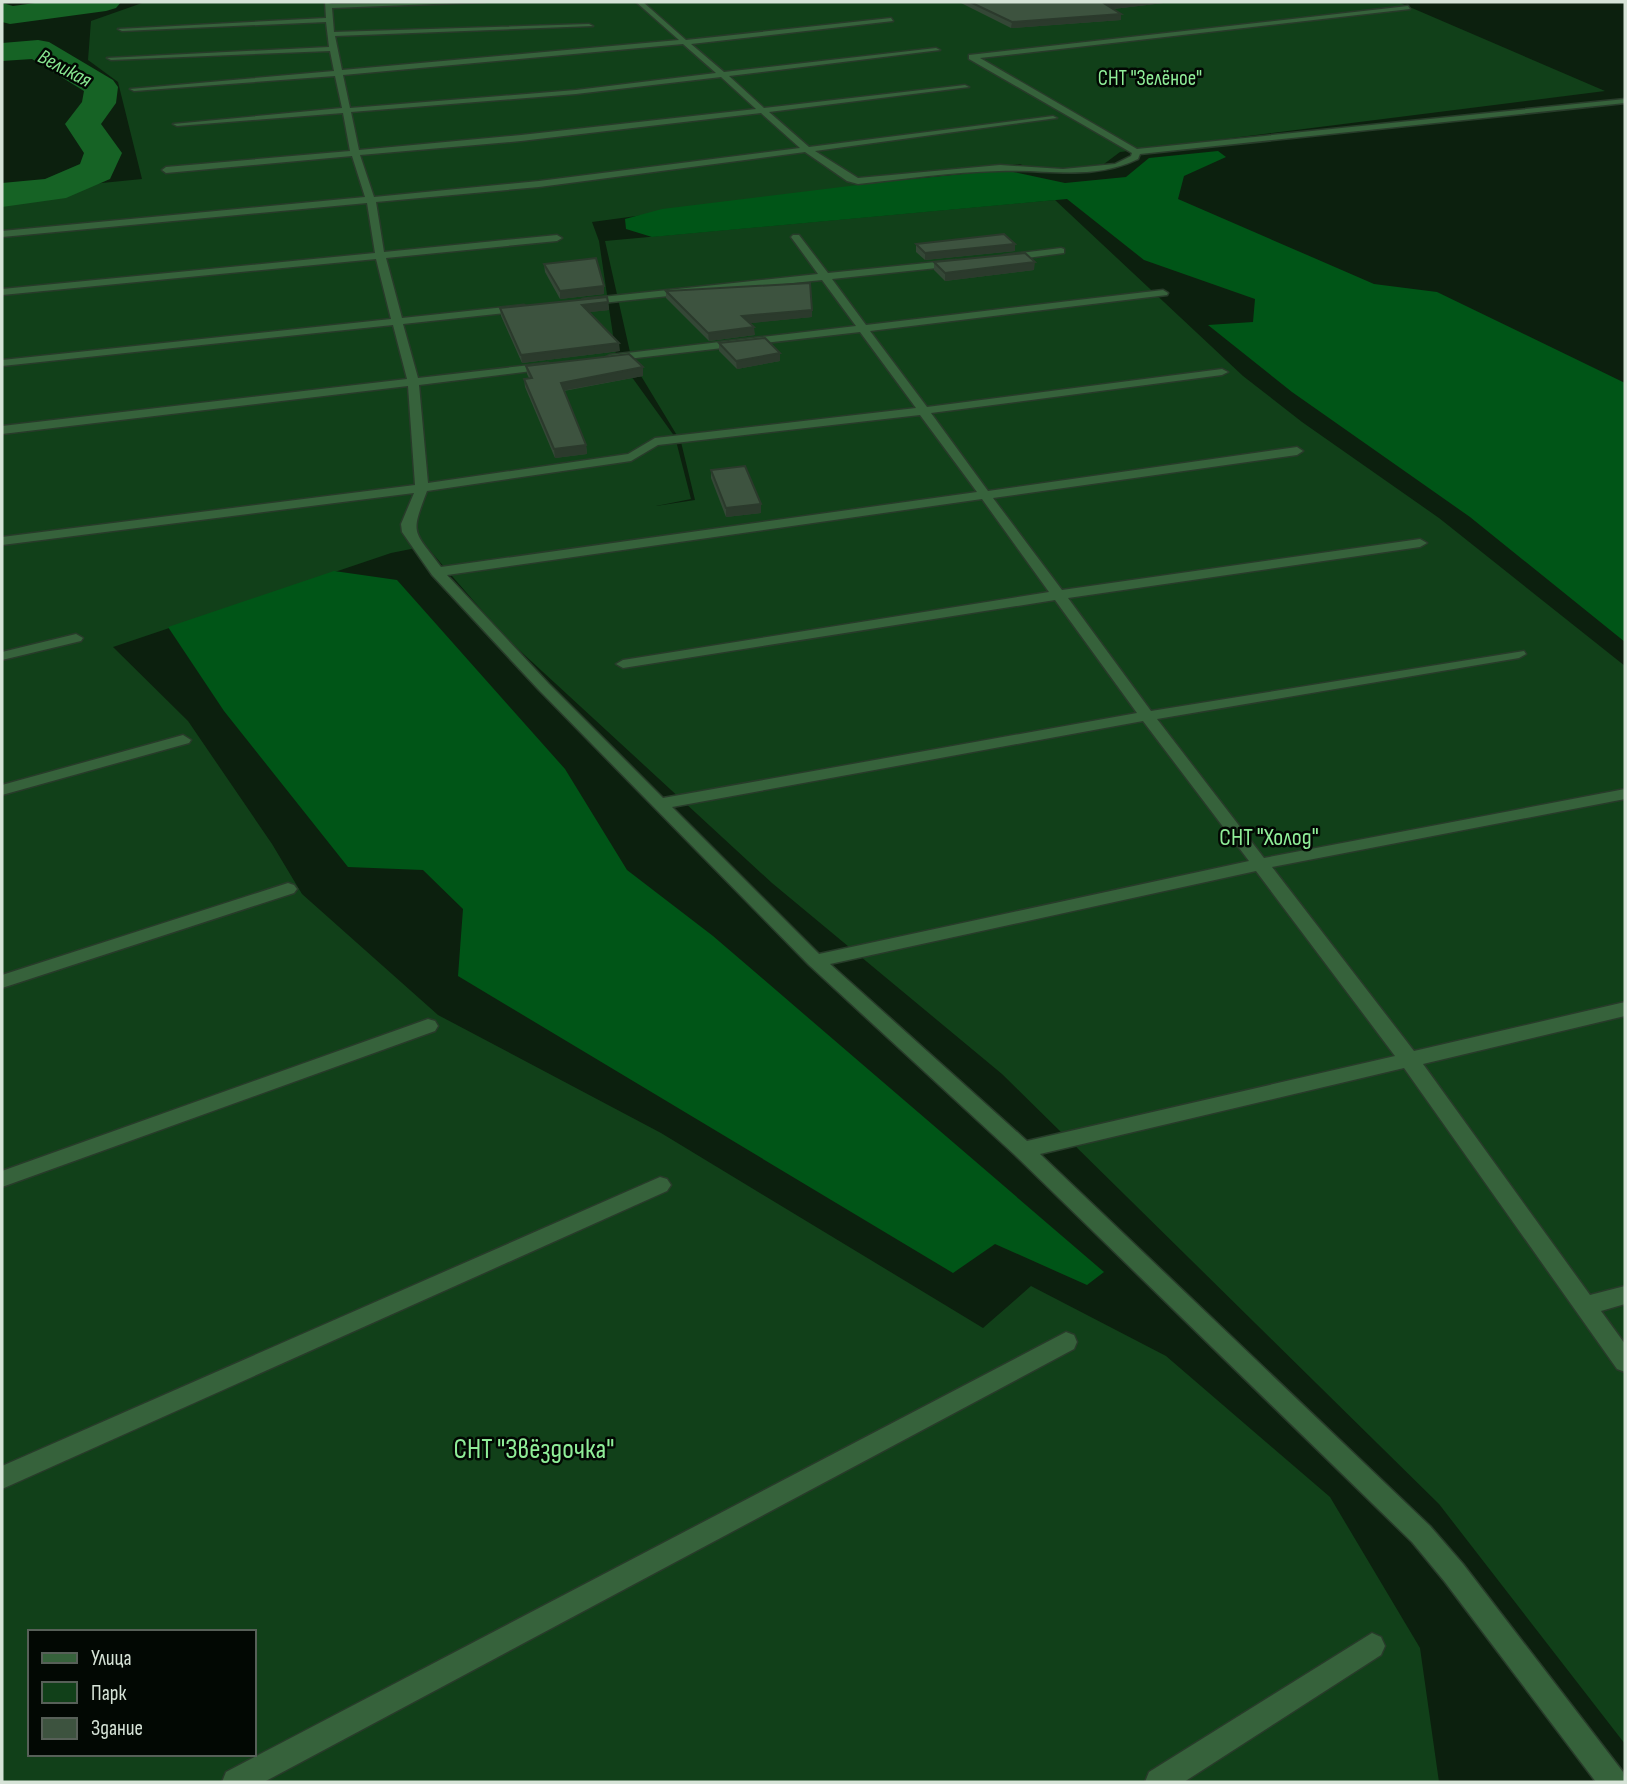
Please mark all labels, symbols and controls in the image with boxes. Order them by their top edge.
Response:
water label: Великая [34,44,96,93]
park label: СНТ "Зелёное" [1098,66,1202,91]
park label: СНТ "Холод" [1219,823,1319,852]
park label: СНТ "Звёздочка" [453,1433,615,1466]
legend [28,1630,256,1756]
text: Улица [91,1646,132,1671]
text: Парк [91,1681,126,1706]
text: Здание [91,1716,143,1741]

